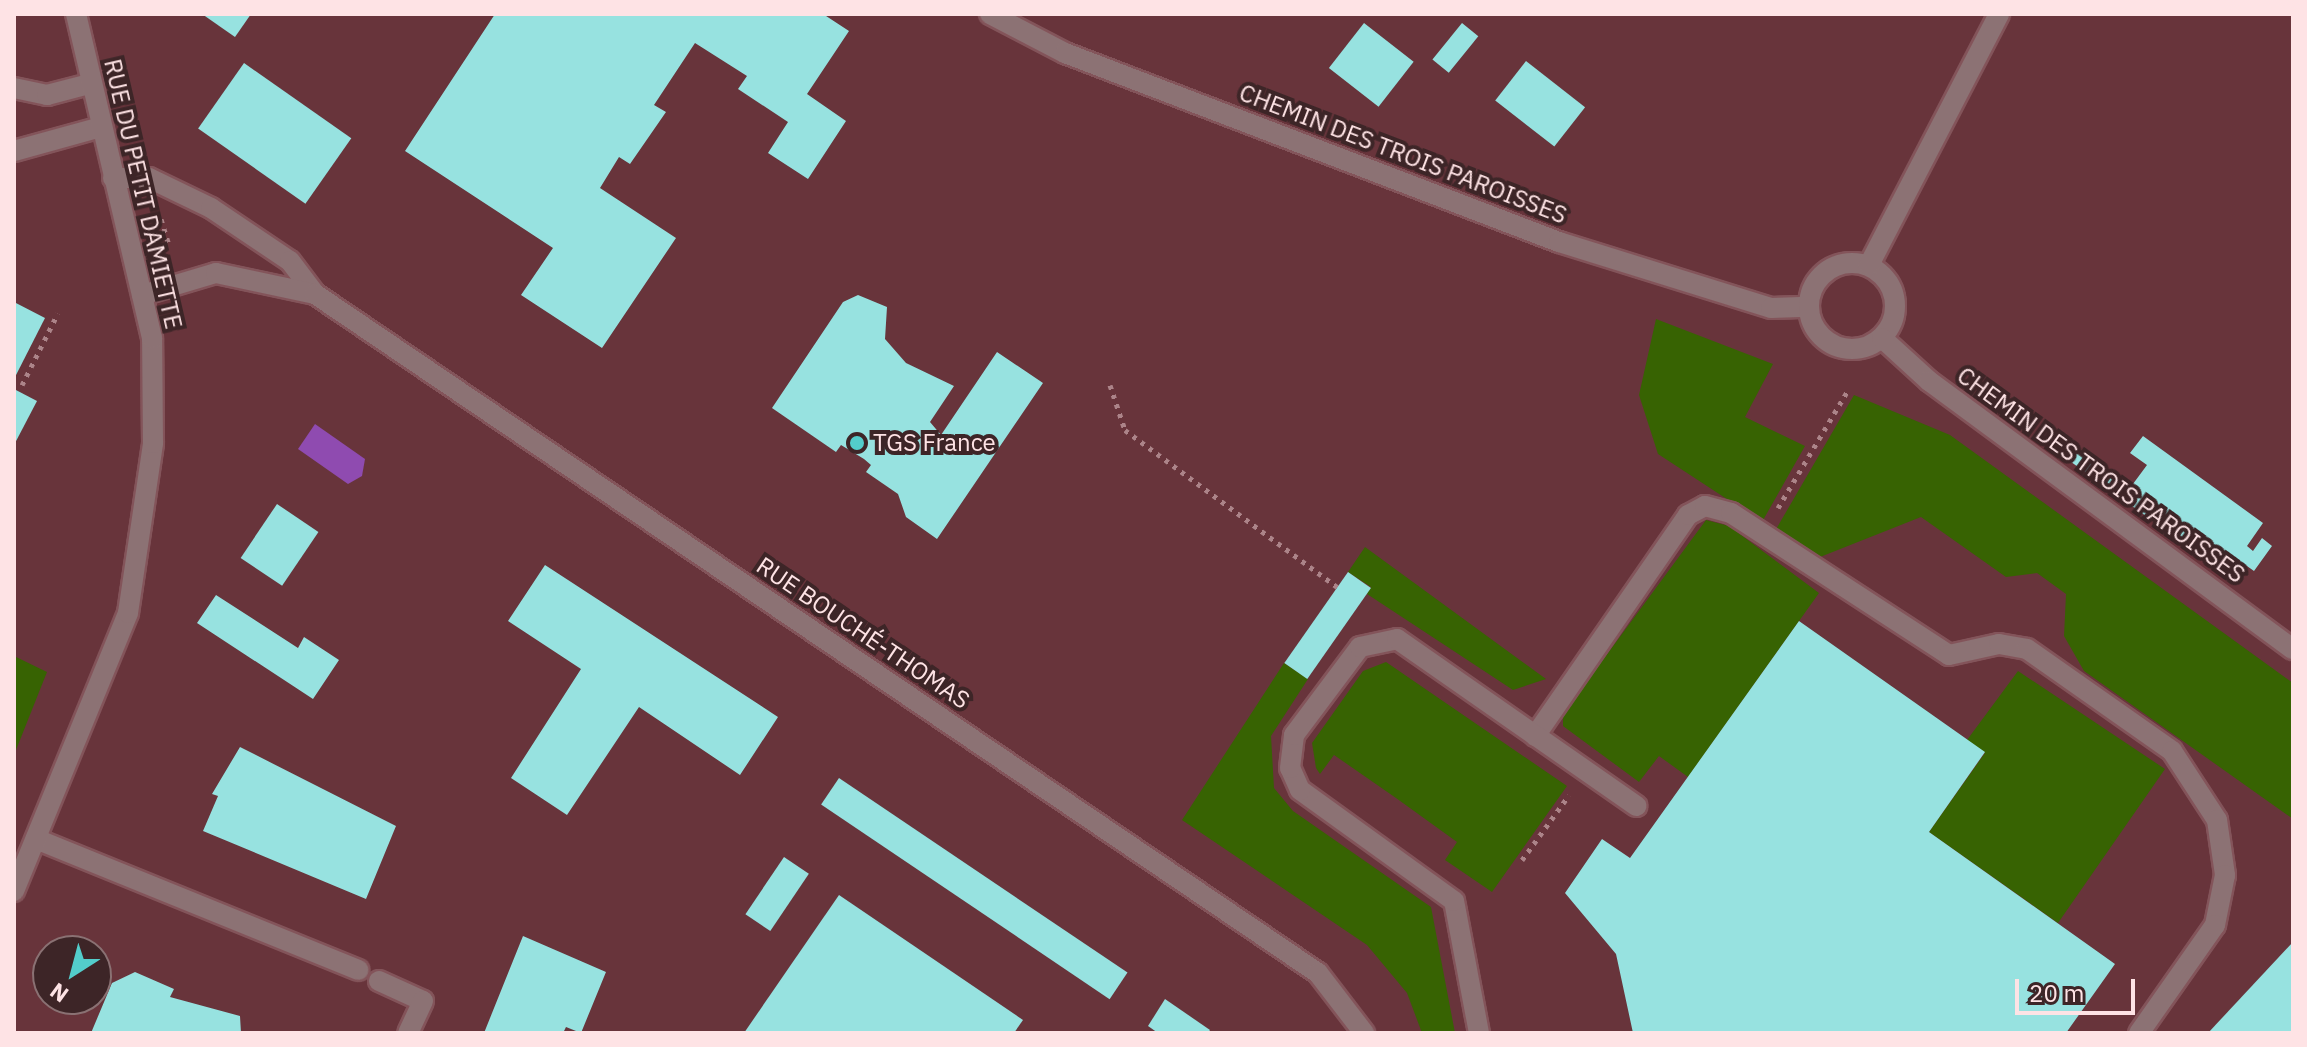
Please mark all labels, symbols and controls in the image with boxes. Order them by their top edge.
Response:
street label: RUE DU PETIT DAMIETTE [98,56,188,332]
street label: CHEMIN DES TROIS PAROISSES [1235,78,1571,230]
street label: CHEMIN DES TROIS PAROISSES [1952,361,2250,589]
place label: TGS France [873,429,996,457]
marker: TGS France [848,434,866,452]
street label: RUE BOUCHÉ-THOMAS [751,551,975,715]
north arrow [32,935,112,1015]
scale bar [2019,963,2139,1013]
text: N [44,977,74,1010]
text: 20 m [2029,977,2084,1009]

